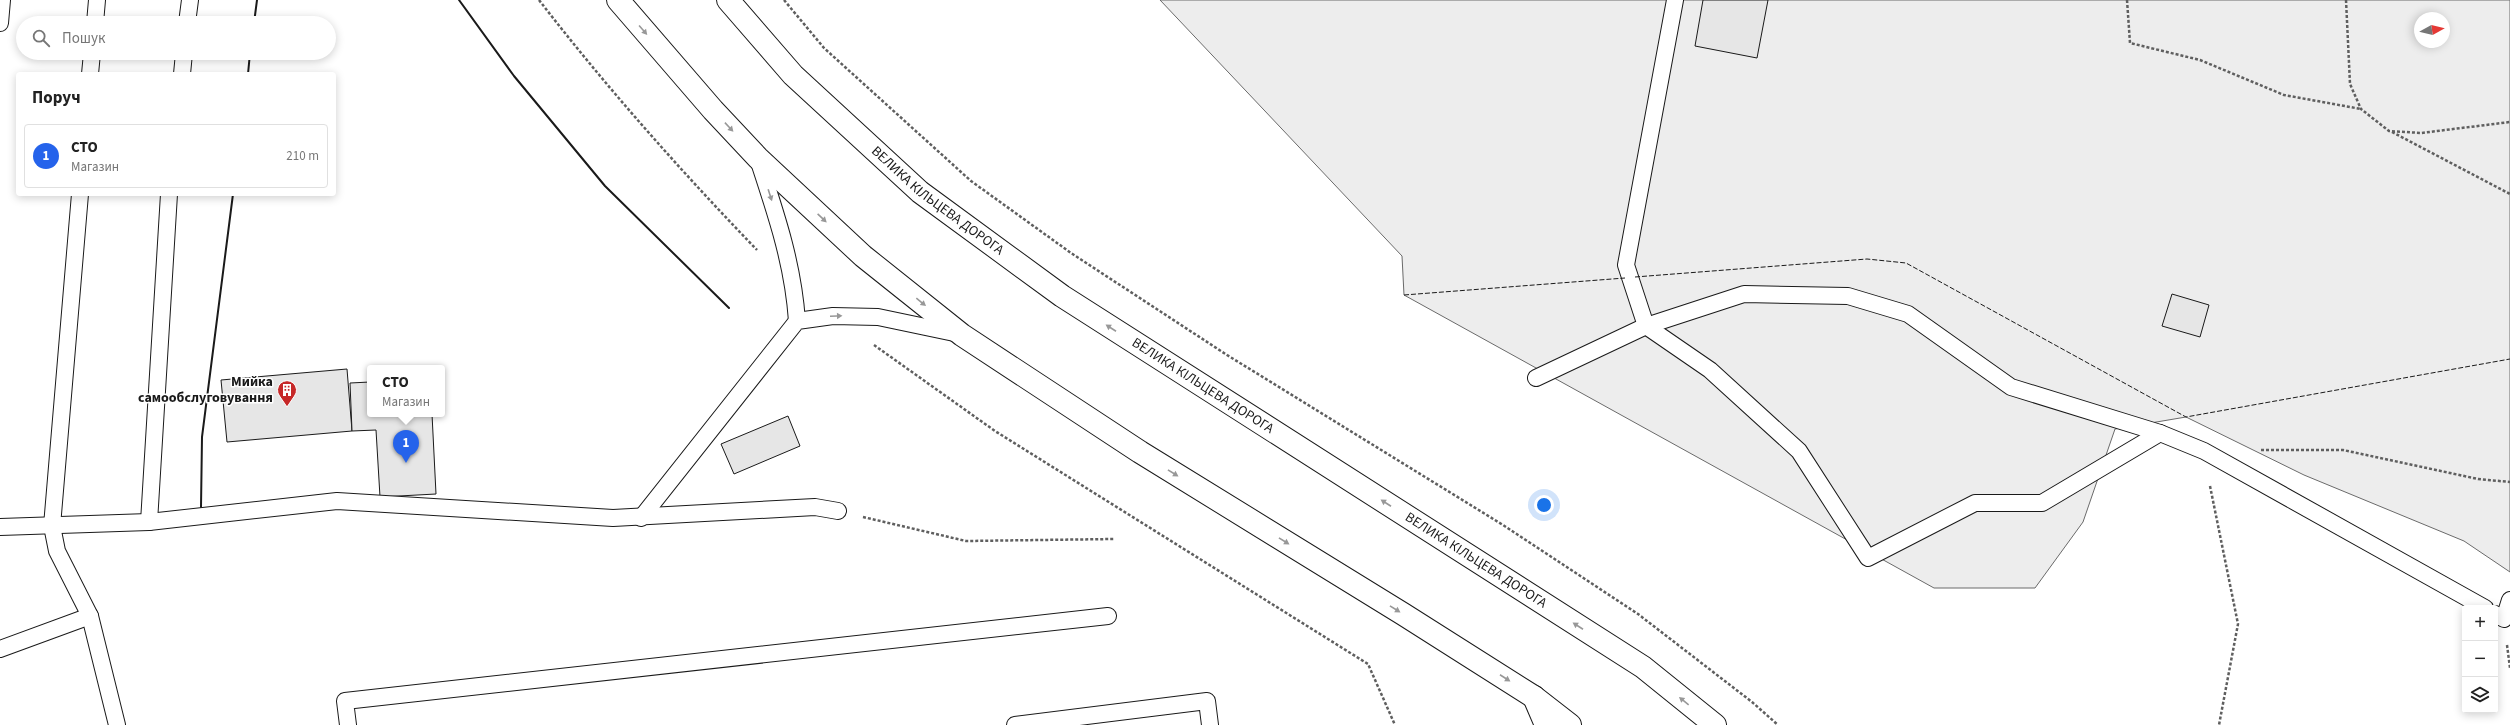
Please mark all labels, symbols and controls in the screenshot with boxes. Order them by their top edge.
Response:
north arrow [2414,12,2450,48]
search box [16,16,336,60]
one-way arrow [639,24,648,35]
icon: search [30,27,52,49]
text: Пошук [62,28,105,49]
text: Поруч [32,86,81,110]
one-way arrow [724,123,733,132]
text: СТО [71,137,98,158]
street label: ВЕЛИКА КІЛЬЦЕВА ДОРОГА [867,142,1008,260]
text: 1 [43,147,49,165]
text: 210 m [286,147,319,165]
text: Магазин [71,158,119,176]
one-way arrow [767,189,773,201]
one-way arrow [817,213,827,223]
one-way arrow [915,298,926,307]
one-way arrow [830,313,842,320]
one-way arrow [1105,324,1117,331]
street label: ВЕЛИКА КІЛЬЦЕВА ДОРОГА [1128,333,1278,439]
popup [367,365,445,417]
place label: Мийка самообслуговування [138,372,273,408]
text: СТО [382,372,409,393]
building icon: Мийка самообслуговування [276,379,298,407]
text: Магазин [382,393,430,411]
pin: 1 [393,430,419,463]
one-way arrow [1167,469,1179,476]
your location [1534,495,1554,515]
one-way arrow [1381,499,1391,507]
street label: ВЕЛИКА КІЛЬЦЕВА ДОРОГА [1401,507,1551,613]
one-way arrow [1278,537,1290,544]
one-way arrow [1389,605,1401,612]
map controls [2462,605,2498,713]
button: + [2462,605,2498,641]
one-way arrow [1573,622,1583,630]
button: − [2462,641,2498,677]
one-way arrow [1499,675,1510,682]
button: layers [2462,677,2498,713]
one-way arrow [1679,696,1690,705]

